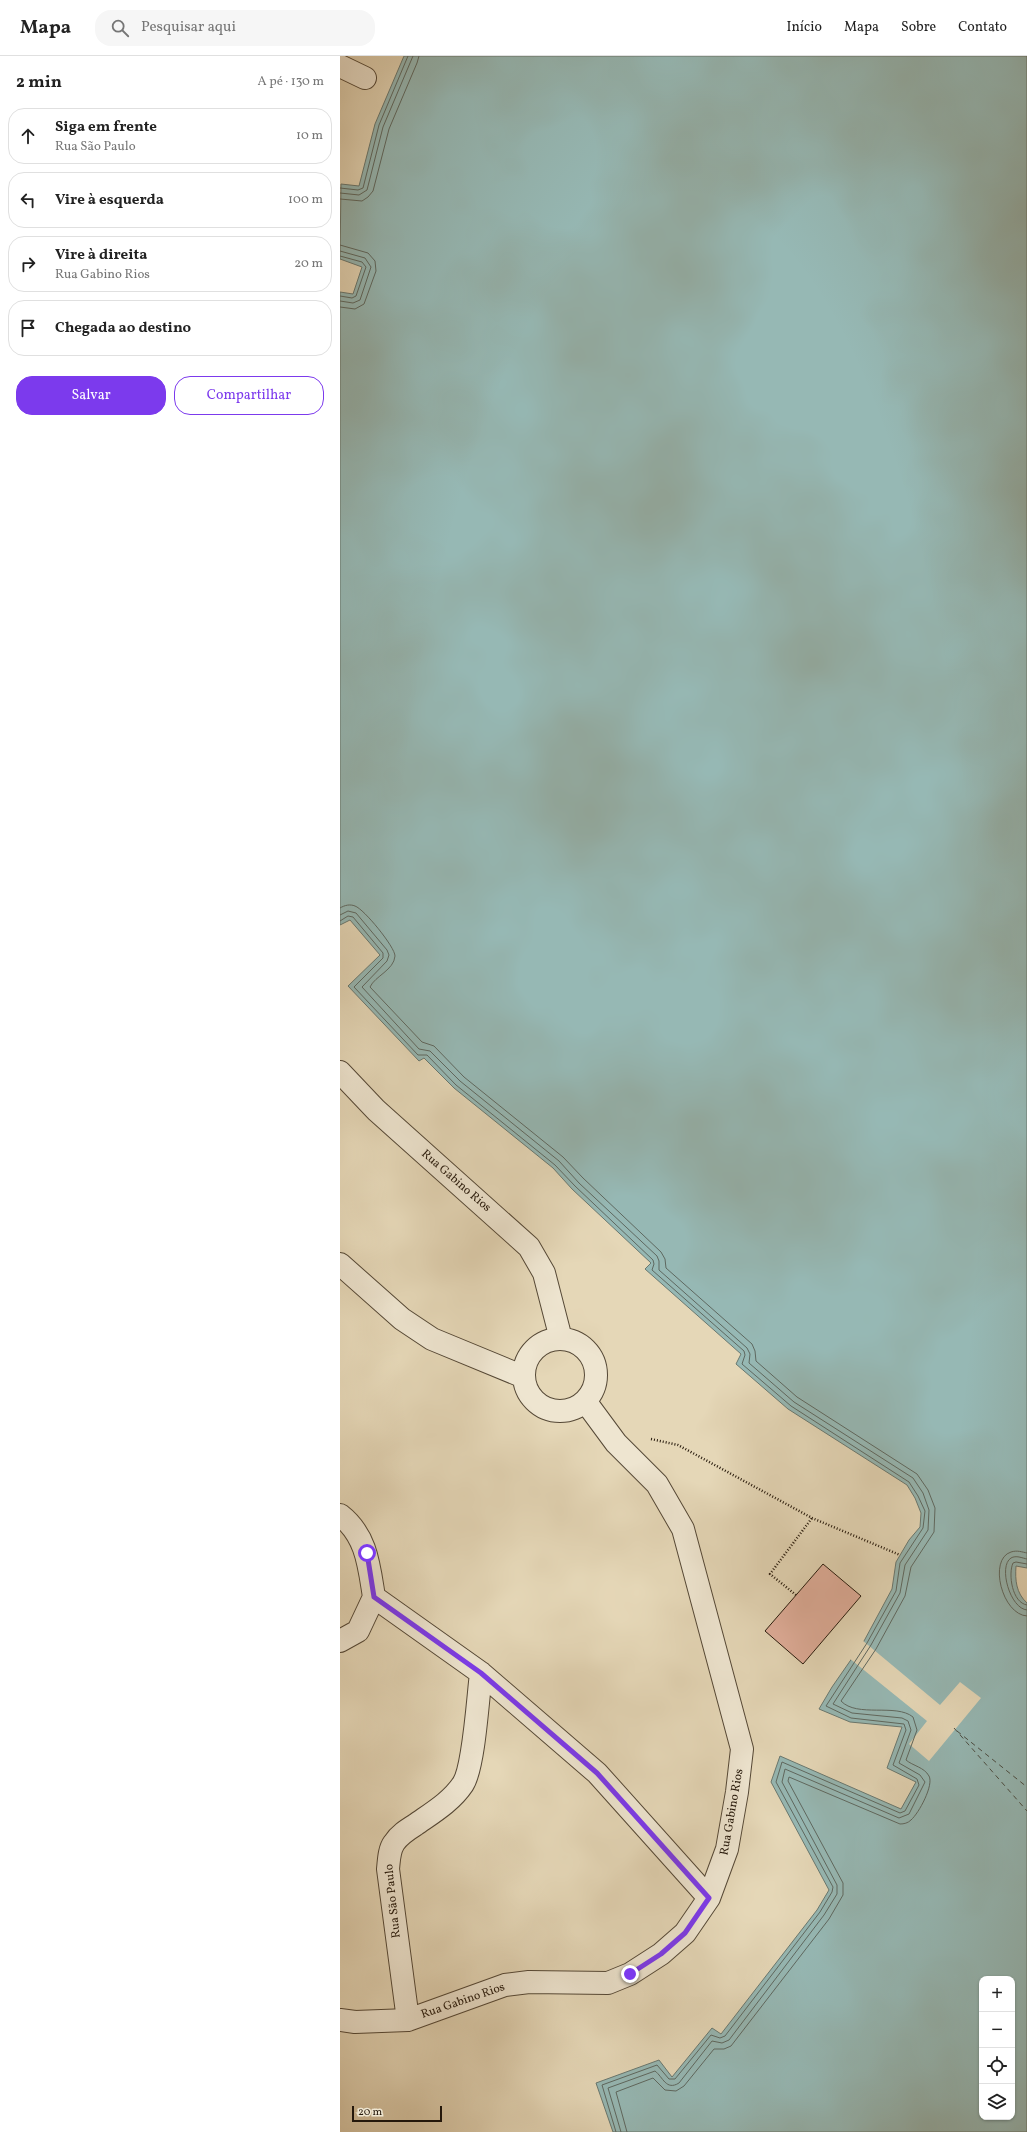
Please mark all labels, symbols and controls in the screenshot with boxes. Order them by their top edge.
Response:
search box [95,10,375,46]
text: Mapa [20,15,71,41]
icon: search [109,17,131,39]
text: Pesquisar aqui [141,17,236,38]
text: Início [786,18,822,37]
text: Mapa [844,18,879,37]
text: Sobre [901,18,936,37]
text: Contato [958,18,1007,37]
text: 2 min [16,71,62,94]
text: A pé · 130 m [258,73,324,91]
text: Siga em frente [55,117,157,138]
icon: ahead [17,125,39,147]
text: 10 m [296,127,323,145]
text: Rua São Paulo [55,138,136,156]
icon: left [17,189,39,211]
text: Vire à esquerda [55,190,164,211]
text: 100 m [288,191,323,209]
text: Vire à direita [55,245,147,266]
icon: right [17,253,39,275]
text: 20 m [294,255,323,273]
text: Rua Gabino Rios [55,266,150,284]
icon: arrive [17,317,39,339]
text: Chegada ao destino [55,318,191,339]
button: Salvar [16,376,166,415]
button: Compartilhar [174,376,324,415]
street label: Rua Gabino Rios [418,1146,494,1216]
route start [358,1544,376,1562]
street label: Rua Gabino Rios [717,1767,747,1857]
street label: Rua São Paulo [381,1863,405,1939]
route end [621,1965,639,1983]
map controls [979,1976,1015,2120]
button: + [979,1976,1015,2012]
street label: Rua Gabino Rios [419,1979,507,2023]
button: − [979,2012,1015,2048]
button: locate [979,2048,1015,2084]
button: layers [979,2084,1015,2120]
scale bar [352,2104,442,2123]
text: 20 m [358,2105,382,2120]

